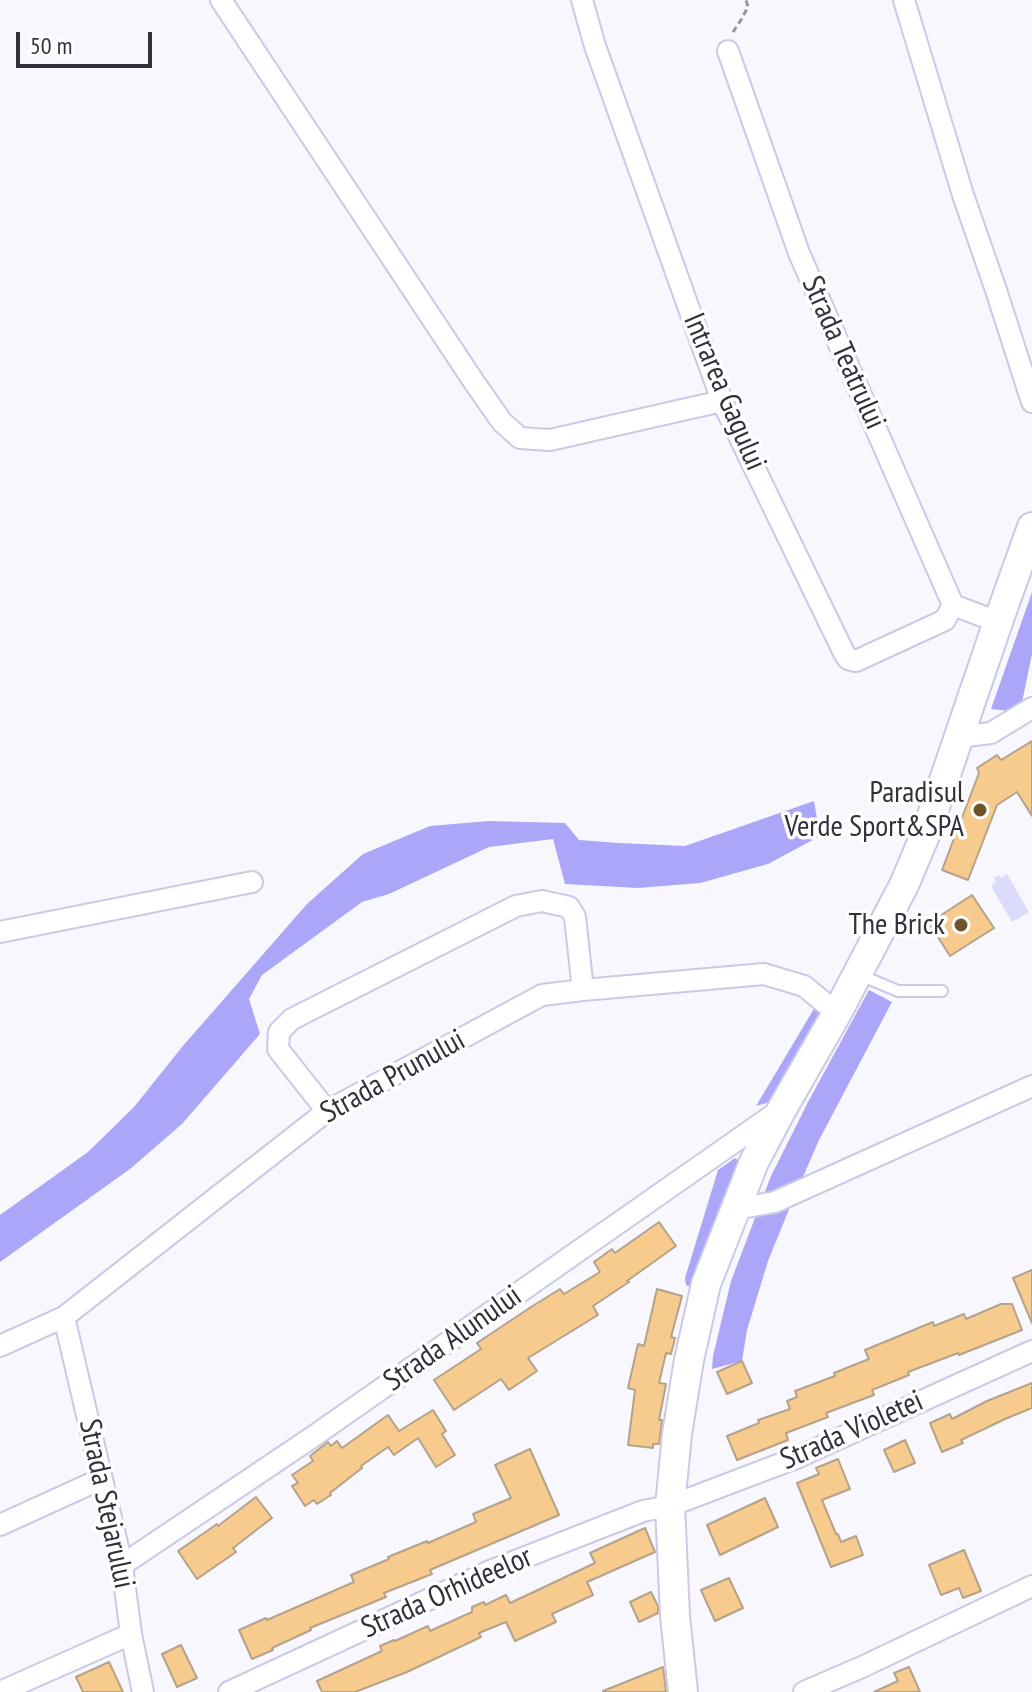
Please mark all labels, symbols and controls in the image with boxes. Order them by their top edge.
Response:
scale bar [20,16,156,66]
text: 50 m [30,30,72,61]
street label: Strada Teatrului [793,271,893,435]
street label: Intrarea Gagului [675,308,773,476]
place label: Paradisul Verde Sport&SPA [785,775,964,846]
marker: Paradisul Verde Sport&SPA [971,801,989,819]
place label: The Brick [848,907,945,943]
marker: The Brick [952,916,970,934]
street label: Strada Prunului [315,1023,471,1131]
street label: Strada Alunului [377,1278,529,1400]
street label: Strada Violetei [775,1384,929,1478]
street label: Strada Stejarului [71,1416,141,1592]
street label: Strada Orhideelor [356,1539,538,1647]

